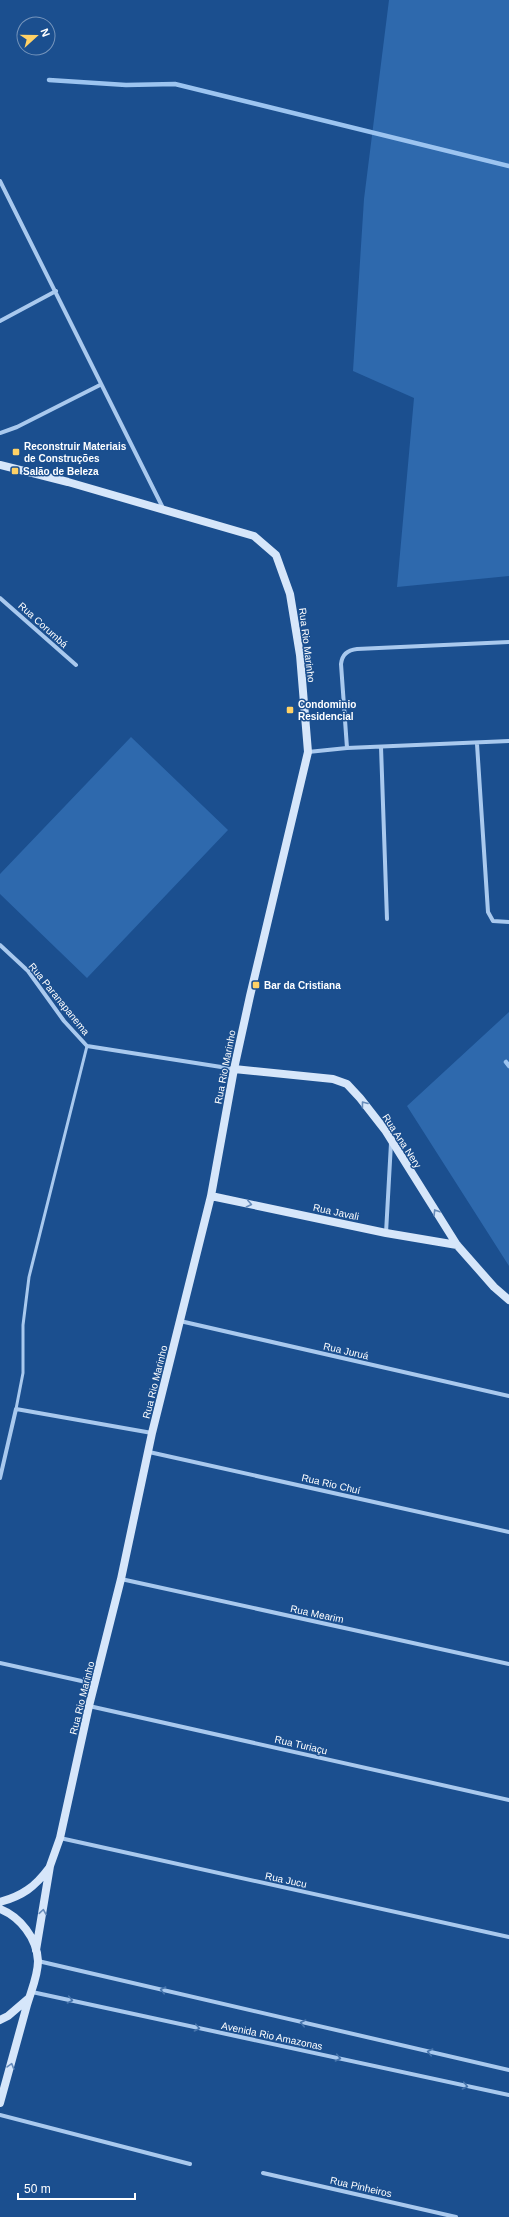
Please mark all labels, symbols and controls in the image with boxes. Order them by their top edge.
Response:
north arrow [16,16,56,56]
text: N [38,27,52,38]
place label: Reconstruir Materiais de Construções [24,441,127,464]
marker: Reconstruir Materiais de Construções [11,447,21,457]
marker: Salão de Beleza [10,466,20,476]
place label: Salão de Beleza [23,466,99,477]
street label: Rua Corumbá [16,600,70,650]
street label: Rua Rio Marinho [297,607,317,683]
place label: Condominio Residencial [298,699,356,722]
marker: Condominio Residencial [285,705,295,715]
street label: Rua Paranapanema [27,961,92,1038]
marker: Bar da Cristiana [251,980,261,990]
place label: Bar da Cristiana [264,980,341,991]
street label: Rua Rio Marinho [212,1029,238,1105]
one-way arrow [362,1101,369,1108]
street label: Rua Ana Nery [380,1112,424,1170]
one-way arrow [246,1200,252,1208]
street label: Rua Javali [312,1202,360,1222]
one-way arrow [434,1209,441,1216]
street label: Rua Juruá [322,1340,370,1362]
street label: Rua Rio Marinho [141,1344,170,1420]
street label: Rua Rio Chuí [301,1472,362,1496]
street label: Rua Mearim [289,1603,345,1625]
street label: Rua Rio Marinho [68,1660,97,1736]
street label: Rua Turiaçu [273,1734,329,1756]
street label: Rua Jucu [264,1870,308,1890]
one-way arrow [38,1909,47,1915]
one-way arrow [160,1987,166,1995]
one-way arrow [67,1996,73,2004]
one-way arrow [300,2019,307,2027]
street label: Avenida Rio Amazonas [220,2020,324,2052]
one-way arrow [194,2023,201,2031]
one-way arrow [427,2049,433,2057]
one-way arrow [335,2054,341,2062]
one-way arrow [6,2062,15,2069]
one-way arrow [462,2081,468,2089]
scale bar [18,2175,135,2201]
street label: Rua Pinheiros [329,2175,393,2199]
text: 50 m [24,2182,51,2196]

